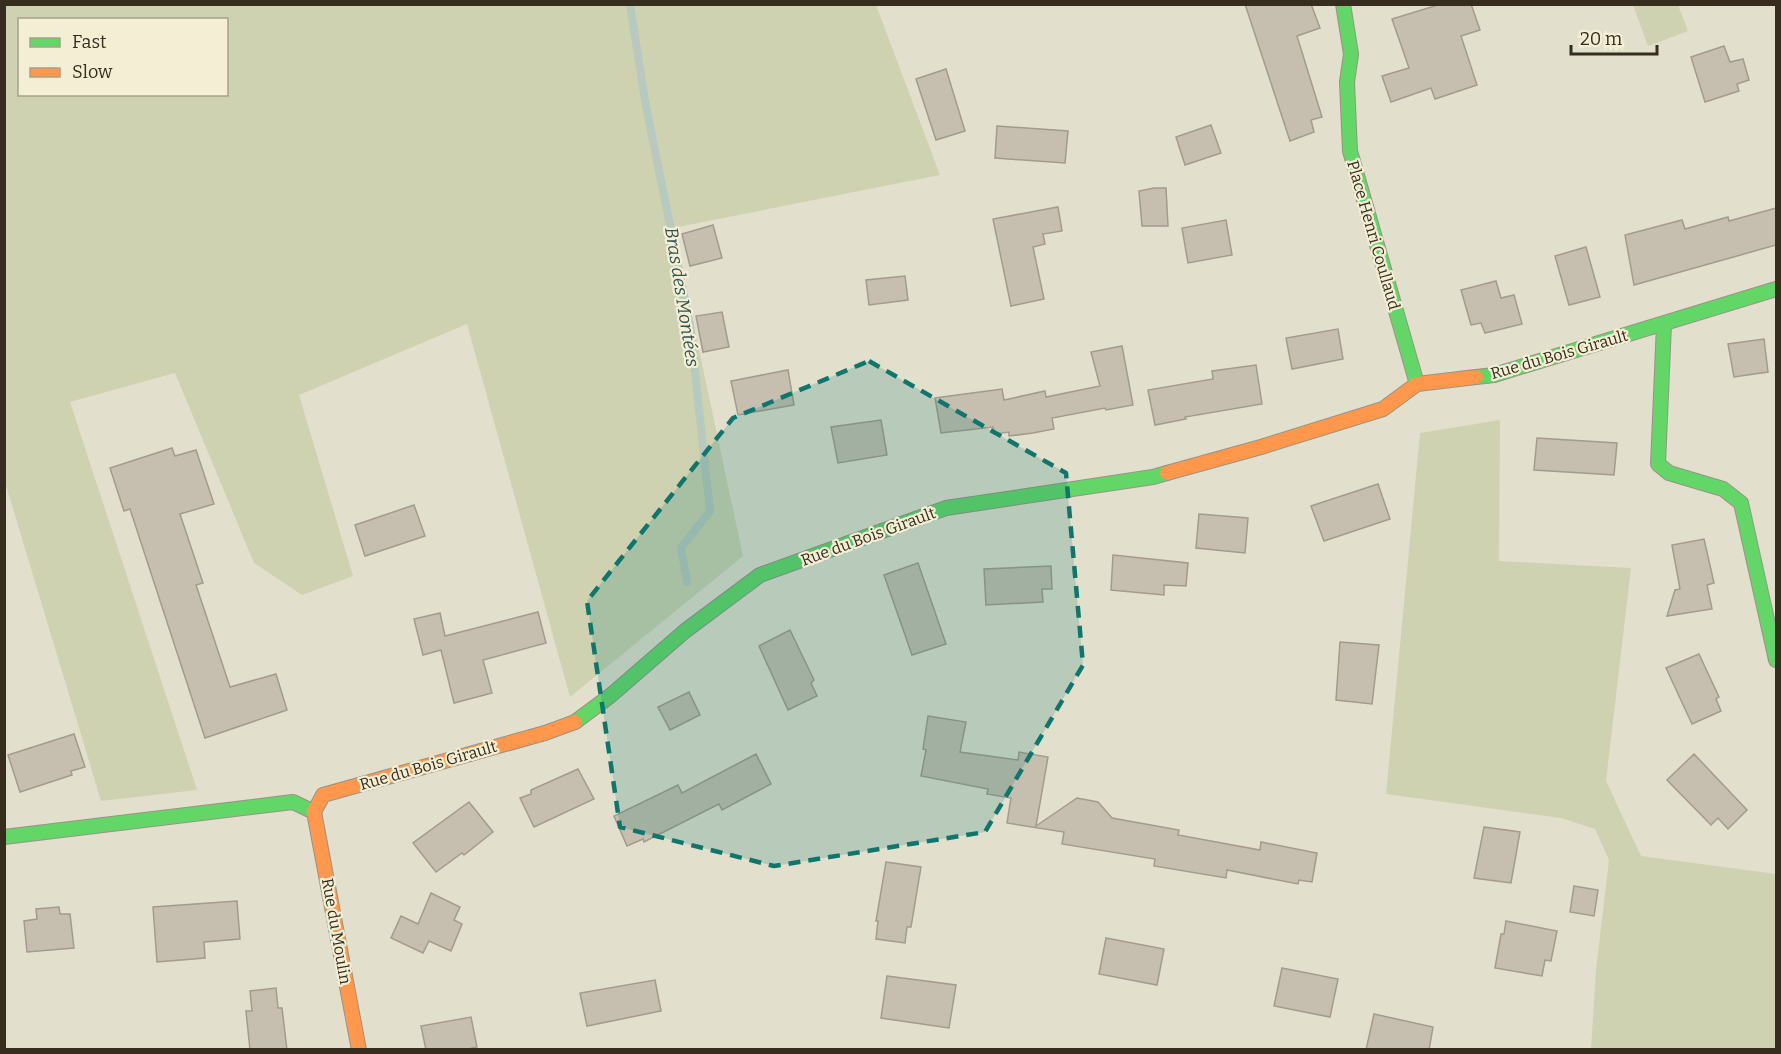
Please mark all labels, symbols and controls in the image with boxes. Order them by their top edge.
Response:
legend [18,18,228,96]
scale bar [1571,18,1656,56]
text: 20 m [1580,28,1622,50]
text: Fast [72,31,107,53]
text: Slow [72,61,113,83]
street label: Place Henri Coullaud [1343,158,1404,313]
water label: Bras des Montées [660,226,704,369]
street label: Rue du Bois Girault [1488,326,1630,383]
street label: Rue du Bois Girault [798,503,938,570]
street label: Rue du Bois Girault [357,737,499,794]
street label: Rue du Moulin [318,877,355,986]

